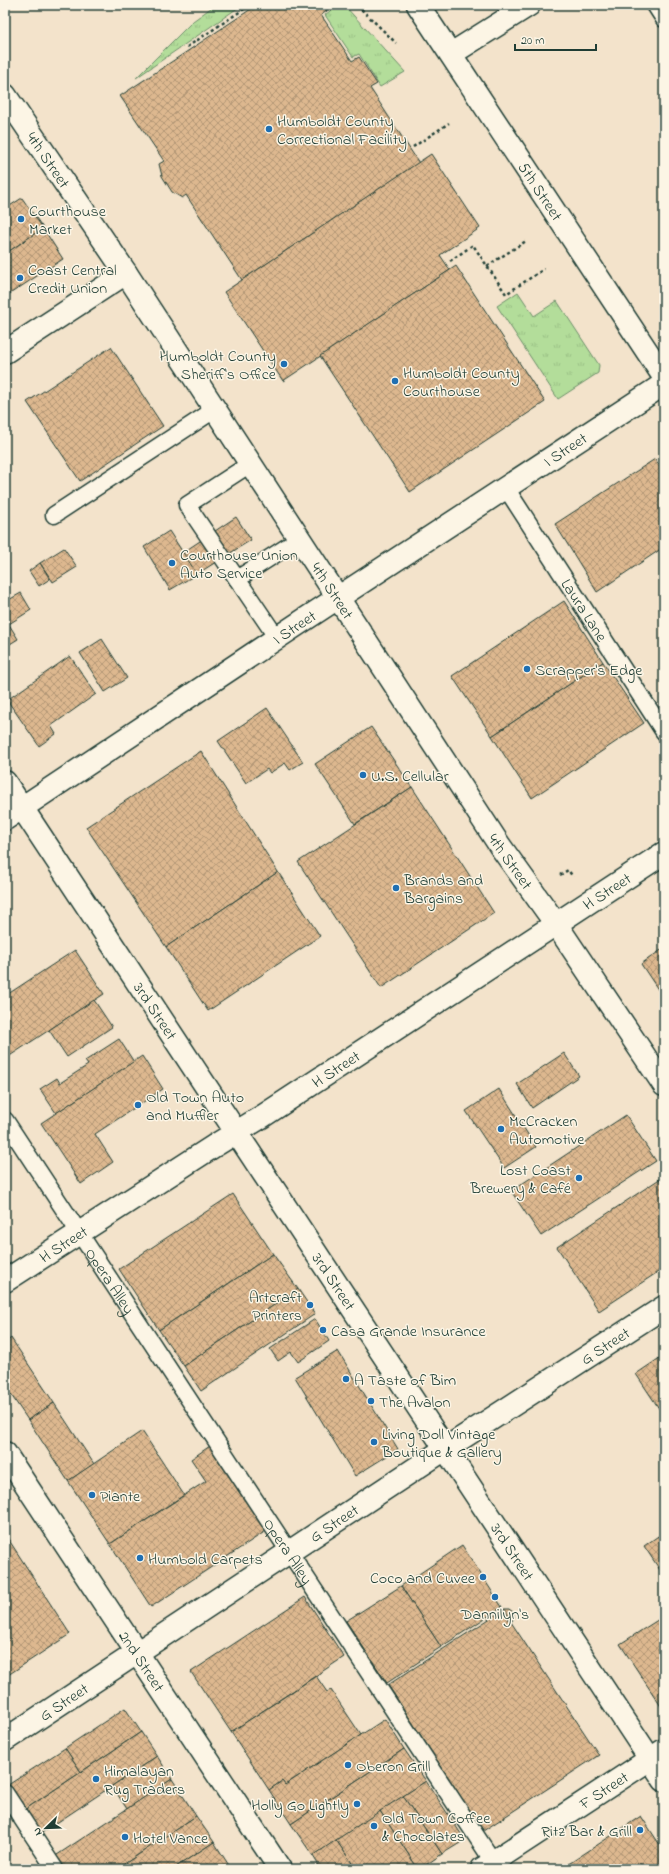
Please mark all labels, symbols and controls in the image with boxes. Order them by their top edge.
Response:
scale bar [515,26,596,52]
text: 20 m [521,32,544,50]
place label: Humboldt County Correctional Facility [277,110,407,152]
marker: Humboldt County Correctional Facility [264,124,274,134]
street label: 4th Street [19,127,75,194]
street label: 5th Street [511,158,568,227]
place label: Courthouse Market [29,200,107,242]
marker: Courthouse Market [16,214,26,224]
place label: Coast Central Credit Union [28,259,117,301]
marker: Coast Central Credit Union [15,273,25,283]
place label: Humboldt County Sheriff's Office [159,345,277,387]
marker: Humboldt County Sheriff's Office [279,359,289,369]
place label: Humboldt County Courthouse [403,362,520,404]
marker: Humboldt County Courthouse [390,376,400,386]
street label: I Street [539,427,593,474]
place label: Courthouse Union Auto Service [180,544,298,586]
marker: Courthouse Union Auto Service [167,558,177,568]
street label: 4th Street [304,558,359,625]
street label: Laura Lane [554,575,613,648]
street label: I Street [268,605,322,652]
place label: Scrapper's Edge [535,659,643,683]
marker: Scrapper's Edge [522,664,532,674]
place label: U.S. Cellular [371,765,449,789]
marker: U.S. Cellular [358,770,368,780]
street label: 4th Street [481,829,538,896]
street label: H Street [579,867,637,917]
place label: Brands and Bargains [403,869,483,911]
marker: Brands and Bargains [391,883,401,893]
street label: 3rd Street [126,978,183,1046]
street label: H Street [308,1045,366,1095]
place label: Old Town Auto and Muffler [146,1086,244,1128]
marker: Old Town Auto and Muffler [133,1100,143,1110]
place label: McCracken Automotive [509,1110,585,1152]
marker: McCracken Automotive [496,1124,506,1134]
place label: Lost Coast Brewery & Café [469,1159,572,1201]
marker: Lost Coast Brewery & Café [574,1173,584,1183]
street label: H Street [35,1220,94,1270]
street label: Opera Alley [78,1243,140,1320]
street label: 3rd Street [305,1248,361,1316]
place label: Artcraft Printers [249,1286,303,1328]
marker: Artcraft Printers [305,1300,315,1310]
place label: Casa Grande Insurance [331,1320,486,1344]
street label: G Street [577,1322,636,1372]
marker: Casa Grande Insurance [318,1325,328,1335]
place label: A Taste of Bim [354,1369,456,1393]
marker: A Taste of Bim [341,1374,351,1384]
place label: The Avalon [379,1391,451,1415]
marker: The Avalon [366,1396,376,1406]
place label: Living Doll Vintage Boutique & Gallery [381,1423,502,1465]
marker: Living Doll Vintage Boutique & Gallery [369,1437,379,1447]
place label: Piante [100,1485,141,1509]
marker: Piante [87,1490,97,1500]
street label: G Street [305,1499,365,1549]
street label: Opera Alley [256,1514,318,1590]
street label: 3rd Street [483,1519,540,1587]
place label: Humbold Carpets [148,1548,263,1572]
marker: Humbold Carpets [135,1553,145,1563]
place label: Coco and Cuvee [370,1567,476,1591]
marker: Coco and Cuvee [478,1572,488,1582]
marker: Dannilyn's [490,1592,500,1602]
place label: Dannilyn's [460,1603,529,1627]
street label: 2nd Street [112,1626,170,1698]
street label: G Street [35,1678,94,1728]
place label: Oberon Grill [356,1755,431,1779]
place label: Himalayan Rug Traders [104,1760,185,1802]
marker: Oberon Grill [343,1760,353,1770]
street label: F Street [574,1766,634,1817]
marker: Himalayan Rug Traders [91,1774,101,1784]
place label: Holly Go Lightly [251,1794,349,1818]
marker: Holly Go Lightly [352,1799,362,1809]
place label: Old Town Coffee & Chocolates [382,1807,491,1849]
north arrow [26,1808,66,1848]
place label: Ritz Bar & Grill [541,1820,632,1844]
marker: Old Town Coffee & Chocolates [369,1821,379,1831]
text: N [29,1825,47,1838]
marker: Ritz Bar & Grill [635,1825,645,1835]
place label: Hotel Vance [133,1827,209,1851]
marker: Hotel Vance [120,1832,130,1842]

